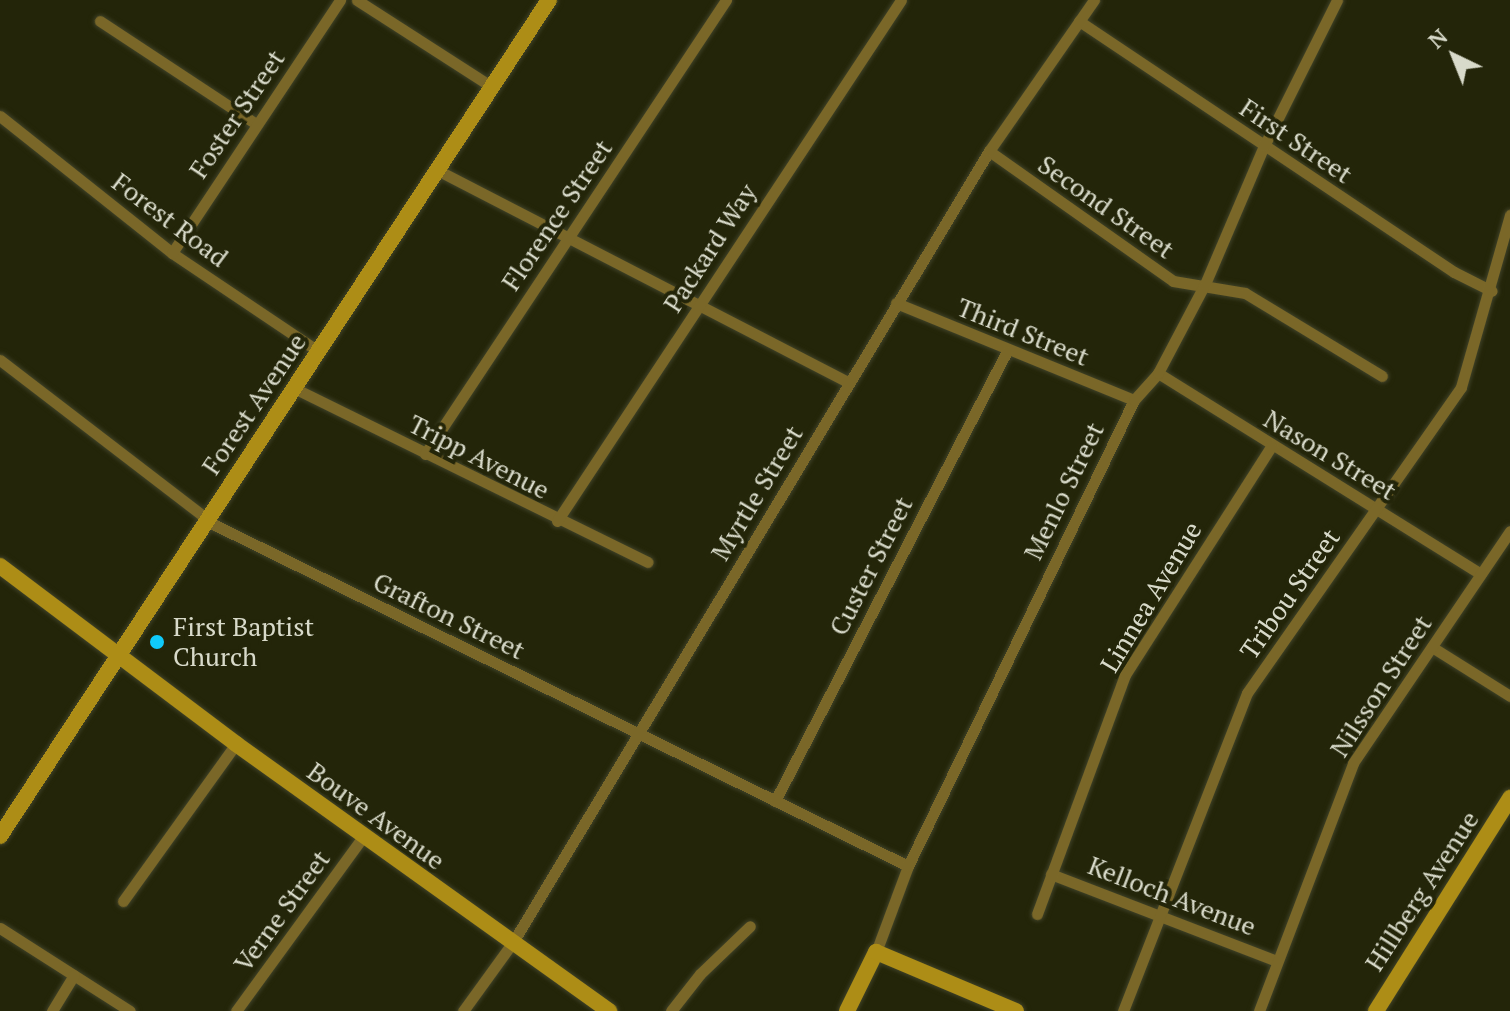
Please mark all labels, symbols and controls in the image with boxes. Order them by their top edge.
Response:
north arrow [1414,16,1494,96]
text: N [1421,22,1453,54]
street label: Foster Street [183,44,291,184]
street label: First Street [1234,92,1358,190]
street label: Florence Street [495,134,619,296]
street label: Second Street [1032,149,1180,265]
street label: Forest Road [106,166,234,274]
street label: Packard Way [657,178,763,318]
street label: Third Street [953,291,1093,373]
street label: Forest Avenue [195,327,313,481]
street label: Nason Street [1258,403,1402,507]
street label: Tripp Avenue [403,408,555,506]
street label: Menlo Street [1017,417,1111,565]
street label: Myrtle Street [705,420,809,566]
street label: Custer Street [823,492,919,640]
street label: Linnea Avenue [1094,516,1208,678]
street label: Tribou Street [1234,523,1346,665]
street label: Grafton Street [368,566,530,666]
street label: Nilsson Street [1324,609,1438,763]
place label: First Baptist Church [173,611,314,672]
marker: First Baptist Church [148,633,166,651]
street label: Bouve Avenue [301,756,451,876]
street label: Hillberg Avenue [1359,805,1485,977]
street label: Verne Street [227,844,337,978]
street label: Kelloch Avenue [1084,850,1260,942]

